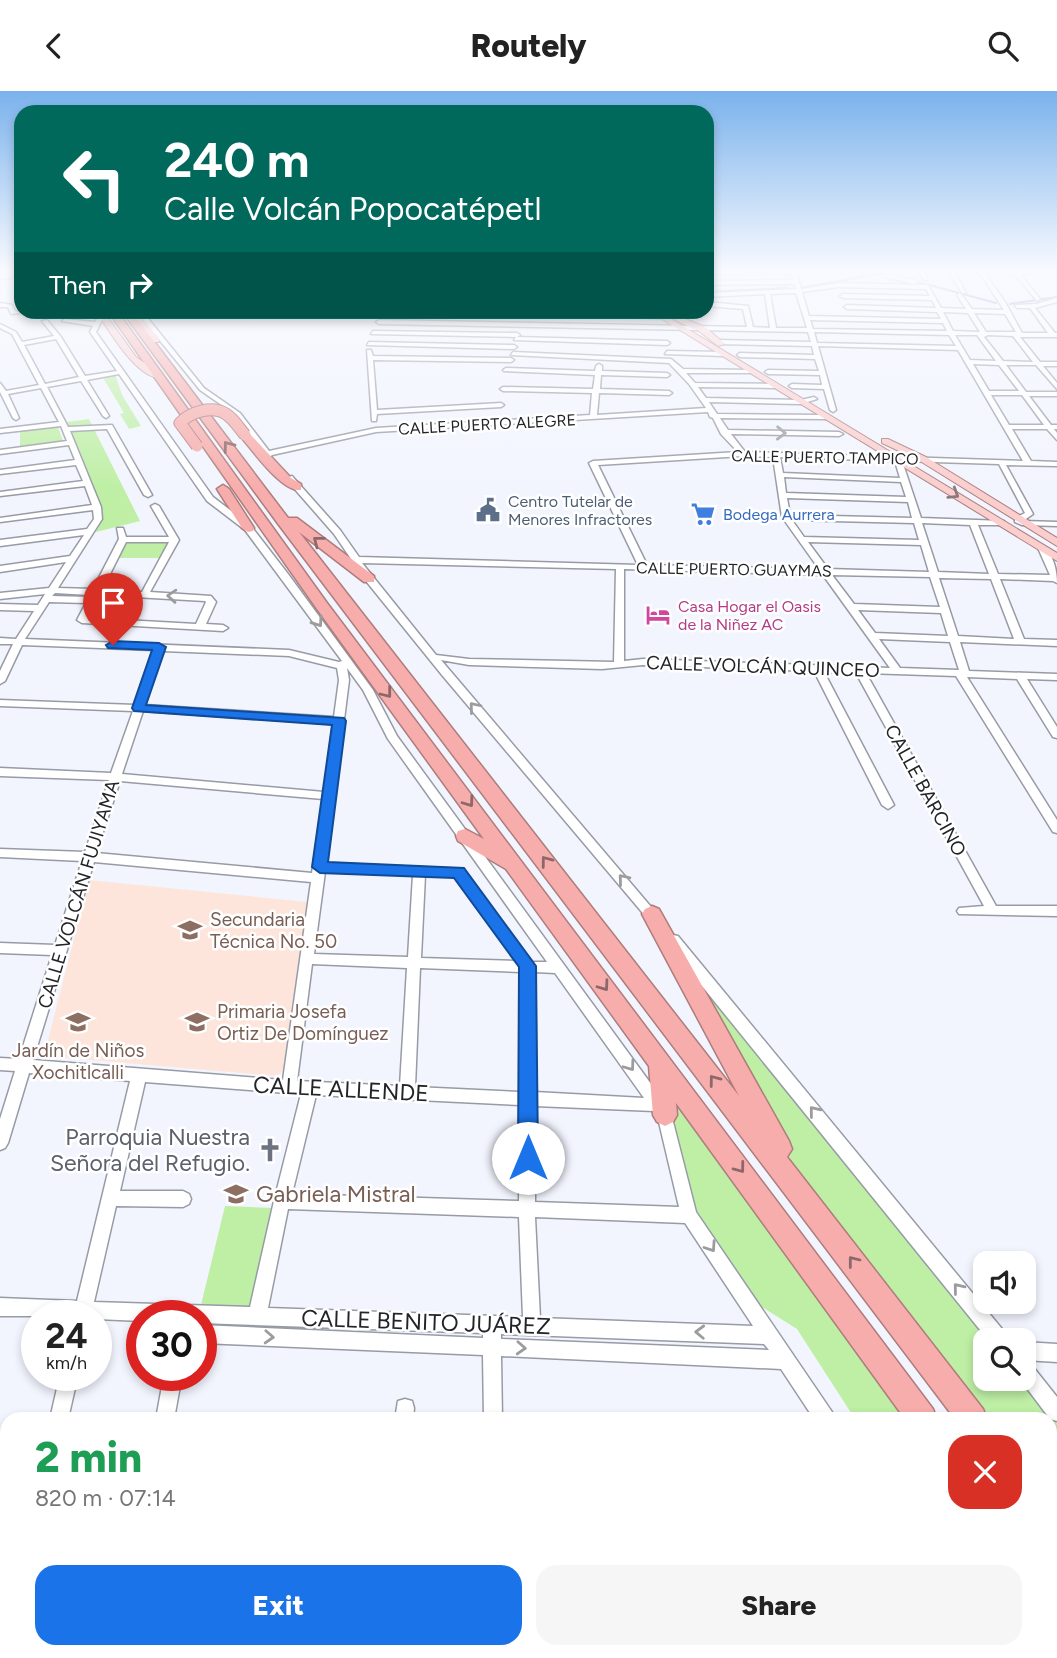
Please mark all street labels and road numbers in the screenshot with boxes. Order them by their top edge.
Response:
street label: CALLE PUERTO ALEGRE [398,410,576,439]
street label: CALLE PUERTO TAMPICO [731,446,919,469]
street label: CALLE PUERTO GUAYMAS [636,558,832,581]
street label: CALLE VOLCÁN QUINCEO [646,651,880,682]
street label: CALLE BARCINO [880,720,971,860]
street label: CALLE VOLCÁN FUJIYAMA [33,777,124,1011]
street label: CALLE ALLENDE [253,1070,429,1108]
street label: CALLE BENITO JUÁREZ [301,1304,551,1340]

